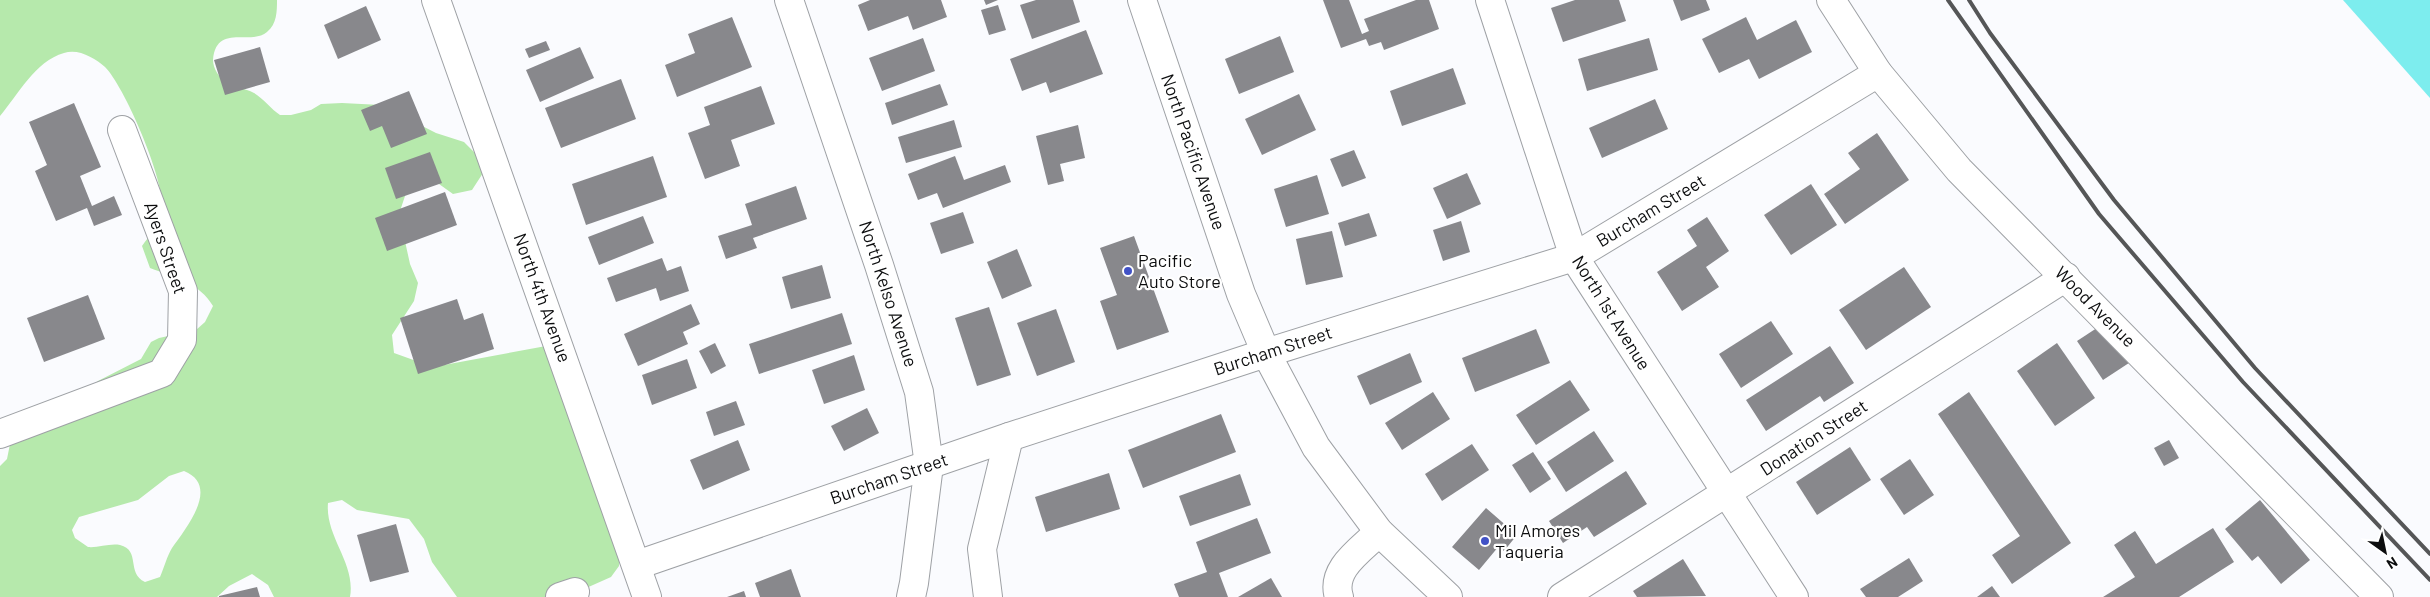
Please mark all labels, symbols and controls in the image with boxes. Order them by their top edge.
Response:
street label: North Pacific Avenue [1157,71,1231,233]
street label: Burcham Street [1592,169,1709,251]
street label: Ayers Street [140,199,192,297]
street label: North Kelso Avenue [855,218,923,370]
street label: North 4th Avenue [509,230,576,365]
place label: Pacific Auto Store [1138,249,1221,292]
street label: North 1st Avenue [1568,251,1656,374]
street label: Wood Avenue [2051,261,2141,351]
marker: Pacific Auto Store [1122,265,1134,277]
street label: Burcham Street [1211,321,1335,380]
street label: Donation Street [1756,394,1871,480]
street label: Burcham Street [827,448,950,508]
place label: Mil Amores Taqueria [1495,519,1580,562]
north arrow [2360,527,2410,577]
marker: Mil Amores Taqueria [1479,535,1491,547]
text: N [2384,554,2401,573]

